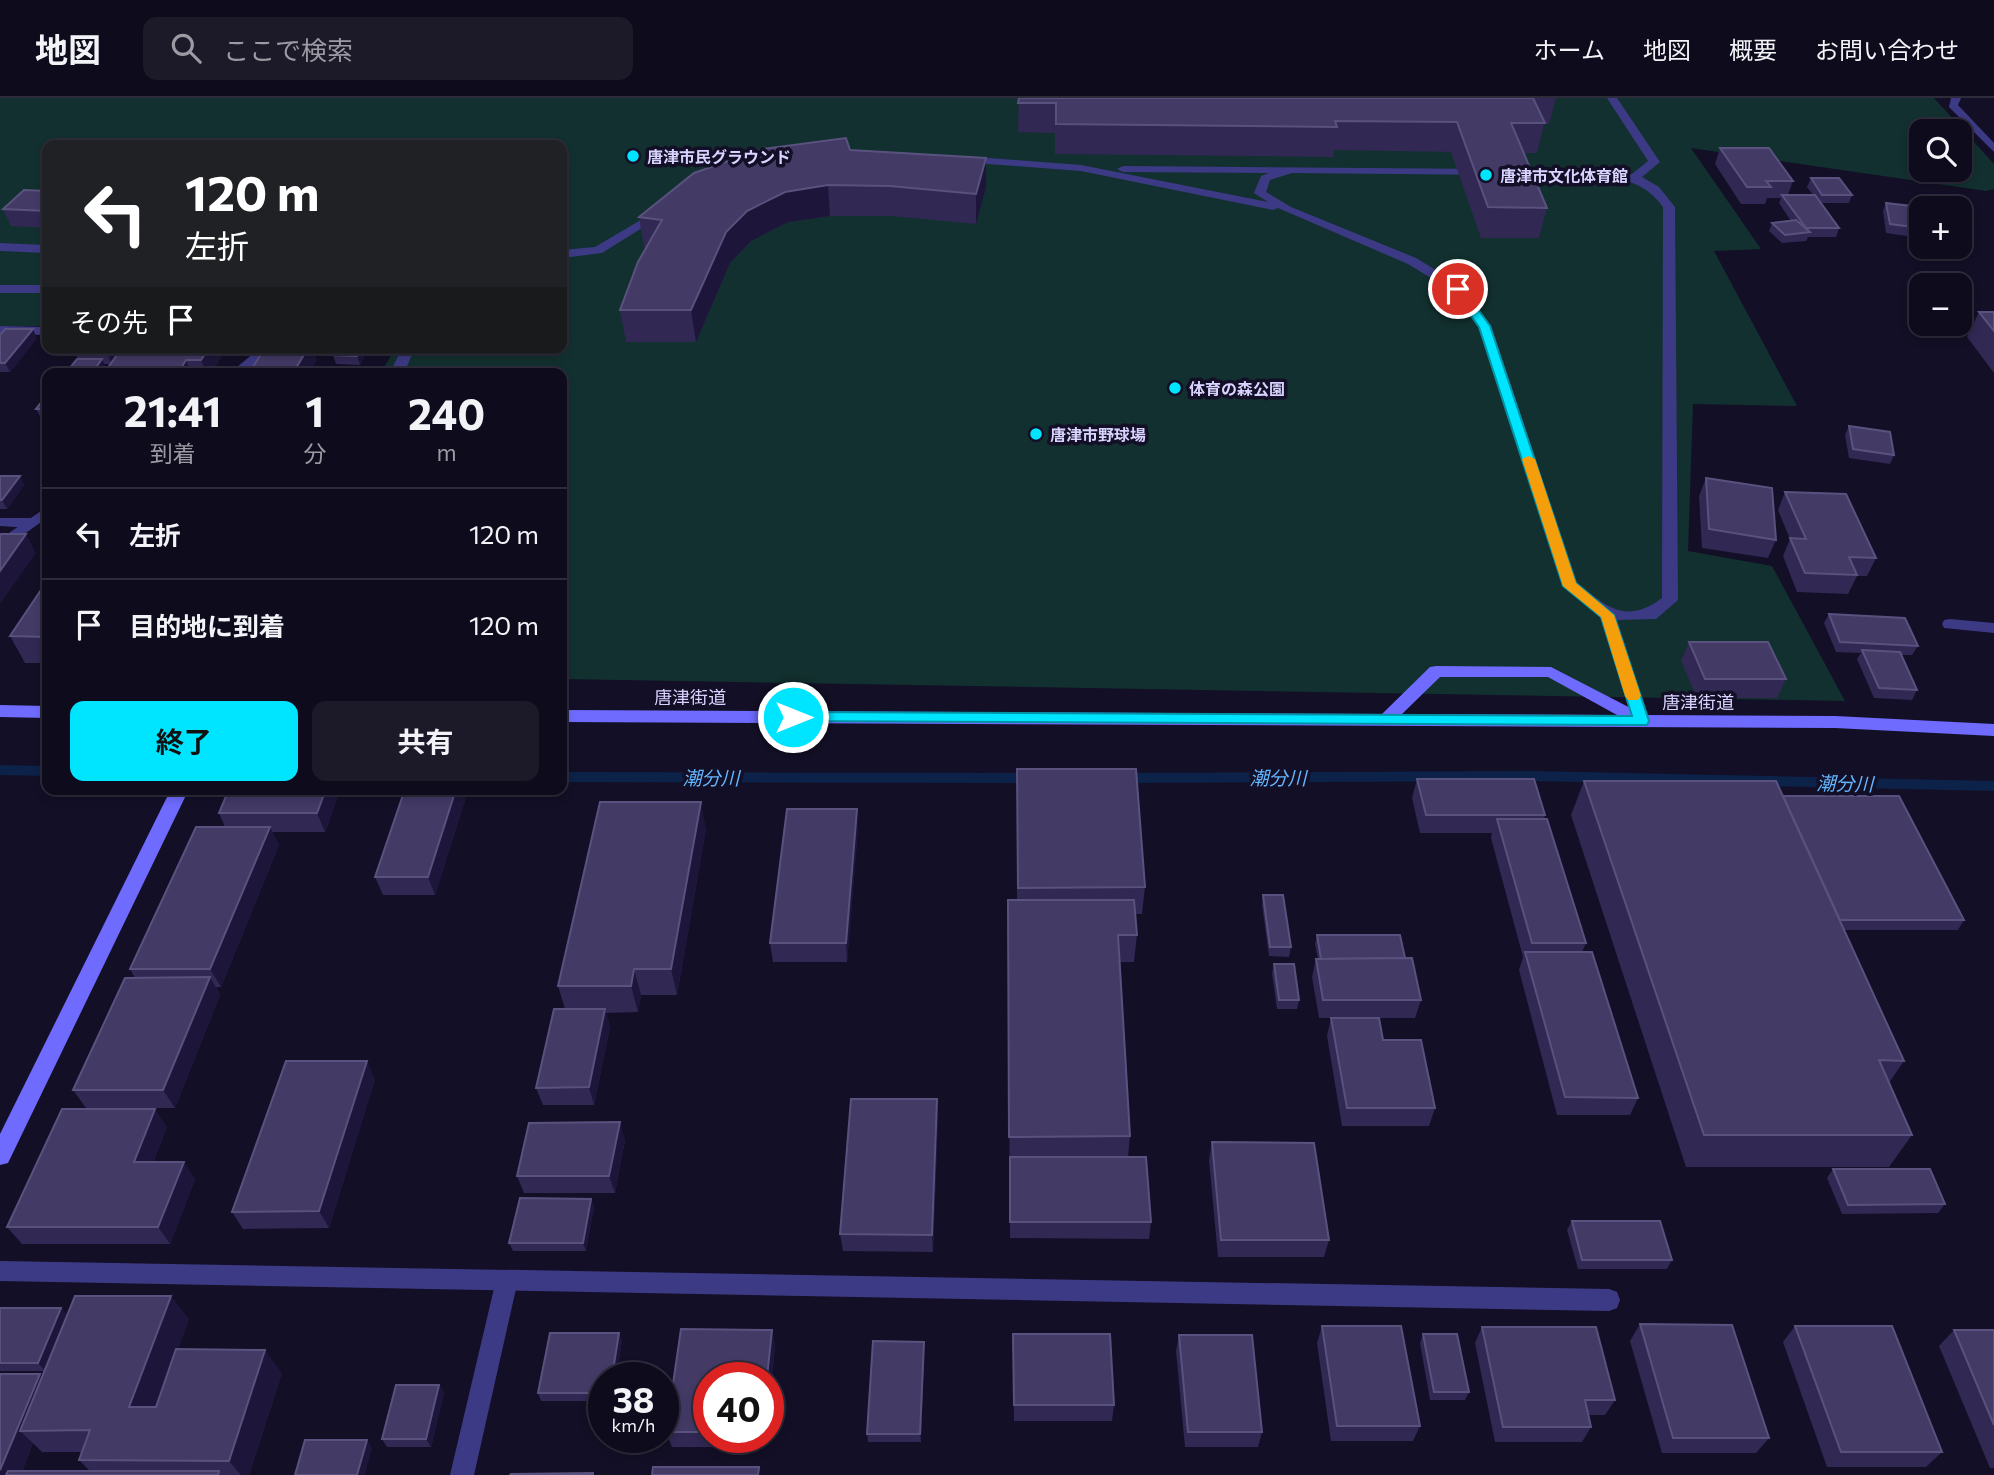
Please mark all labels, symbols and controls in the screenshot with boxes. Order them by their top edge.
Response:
search box [143,17,633,80]
text: 地図 [35,28,101,69]
icon: search [167,29,205,67]
text: ここで検索 [223,34,353,65]
text: ホーム [1534,35,1605,64]
text: 地図 [1643,35,1691,64]
text: 概要 [1729,35,1777,64]
text: お問い合わせ [1815,35,1959,64]
map controls [1909,119,1972,336]
button: search [1909,119,1972,182]
place label: 唐津市民グラウンド [647,147,791,166]
marker: 唐津市民グラウンド [625,148,641,164]
text: 120 m [185,161,319,221]
place label: 唐津市文化体育館 [1500,166,1628,185]
marker: 唐津市文化体育館 [1478,167,1494,183]
icon: left [70,168,161,259]
button: + [1909,196,1972,259]
text: 左折 [185,225,249,265]
pin [1428,259,1488,319]
icon: arrive [1439,270,1477,308]
button: − [1909,273,1972,336]
icon: arrive [162,301,200,339]
text: その先 [70,306,148,337]
place label: 体育の森公園 [1189,379,1285,398]
marker: 体育の森公園 [1167,380,1183,396]
text: 21:41 [124,384,221,436]
text: 1 [305,384,324,436]
text: 240 [408,387,485,439]
place label: 唐津市野球場 [1050,425,1146,444]
marker: 唐津市野球場 [1028,426,1044,442]
text: m [437,438,457,466]
text: 到着 [150,439,196,467]
text: 分 [303,439,326,467]
icon: left [70,515,108,553]
text: 120 m [469,518,539,549]
text: 左折 [129,519,181,550]
icon: arrive [70,606,108,644]
text: 120 m [469,609,539,640]
text: 目的地に到着 [129,610,285,641]
position arrow [756,680,830,754]
street label: 唐津街道 [654,686,726,708]
street label: 唐津街道 [1662,691,1734,713]
button: 終了 [70,701,298,781]
button: 共有 [312,701,539,781]
water label: 潮分川 [682,766,741,789]
water label: 潮分川 [1249,766,1308,789]
water label: 潮分川 [1816,771,1876,795]
speed limit sign: 40 [693,1362,784,1453]
text: 38 [612,1377,655,1420]
text: km/h [612,1414,655,1436]

